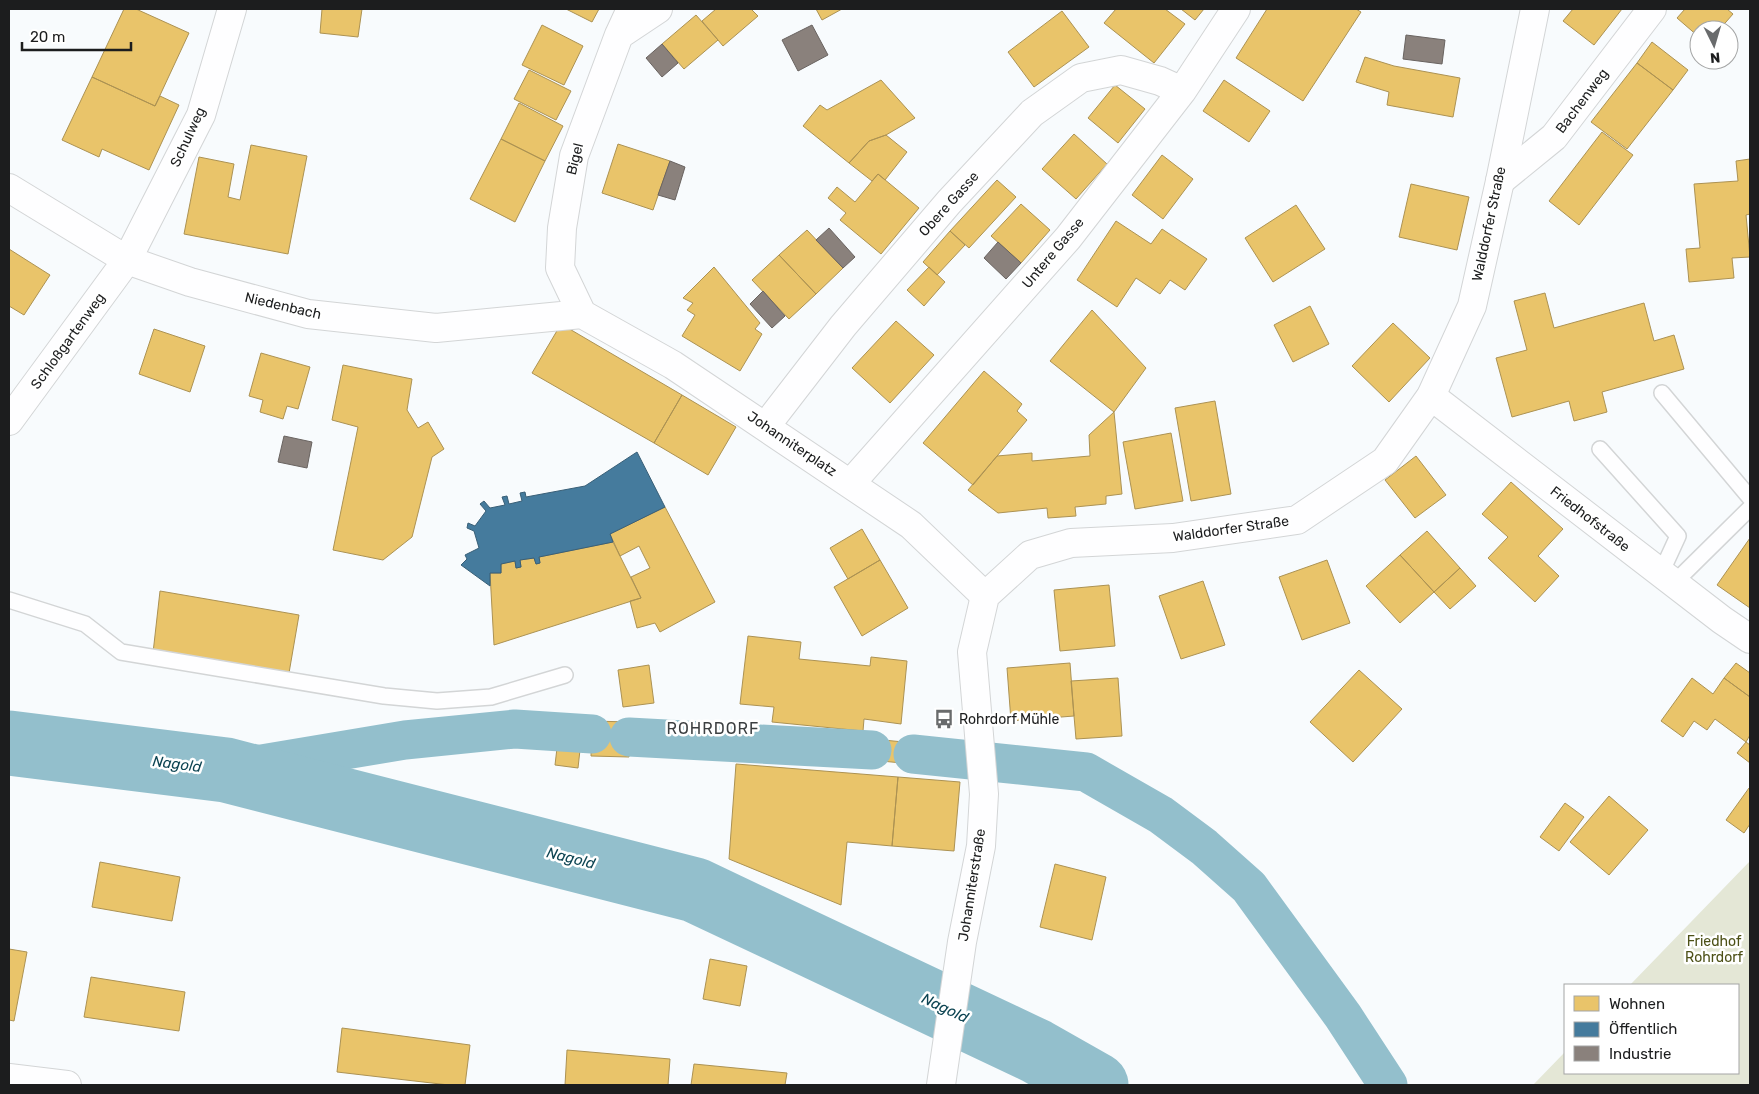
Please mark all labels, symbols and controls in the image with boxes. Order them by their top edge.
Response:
scale bar [22,20,131,52]
north arrow [1689,20,1739,70]
text: 20 m [30,28,65,46]
text: N [1709,49,1721,66]
street label: Bachenweg [1552,65,1612,137]
street label: Schulweg [167,104,209,170]
street label: Bigel [563,141,587,177]
street label: Walddorfer Straße [1469,165,1509,283]
street label: Obere Gasse [915,168,983,240]
street label: Untere Gasse [1018,214,1088,292]
street label: Schloßgartenweg [27,289,109,393]
street label: Niedenbach [243,289,323,323]
street label: Johanniterplatz [744,408,840,480]
street label: Friedhofstraße [1547,483,1633,555]
street label: Walddorfer Straße [1172,512,1290,546]
bus stop icon: Rohrdorf Mühle [933,708,955,730]
place label: Rohrdorf Mühle [959,711,1059,728]
district label: ROHRDORF [667,719,759,738]
water label: Nagold [151,752,204,776]
street label: Johanniterstraße [955,827,989,943]
water label: Nagold [545,843,598,873]
park label: Friedhof Rohrdorf [1685,933,1744,966]
legend [1564,984,1739,1074]
water label: Nagold [919,989,972,1027]
text: Wohnen [1609,995,1665,1013]
text: Öffentlich [1609,1020,1677,1038]
text: Industrie [1609,1045,1671,1063]

